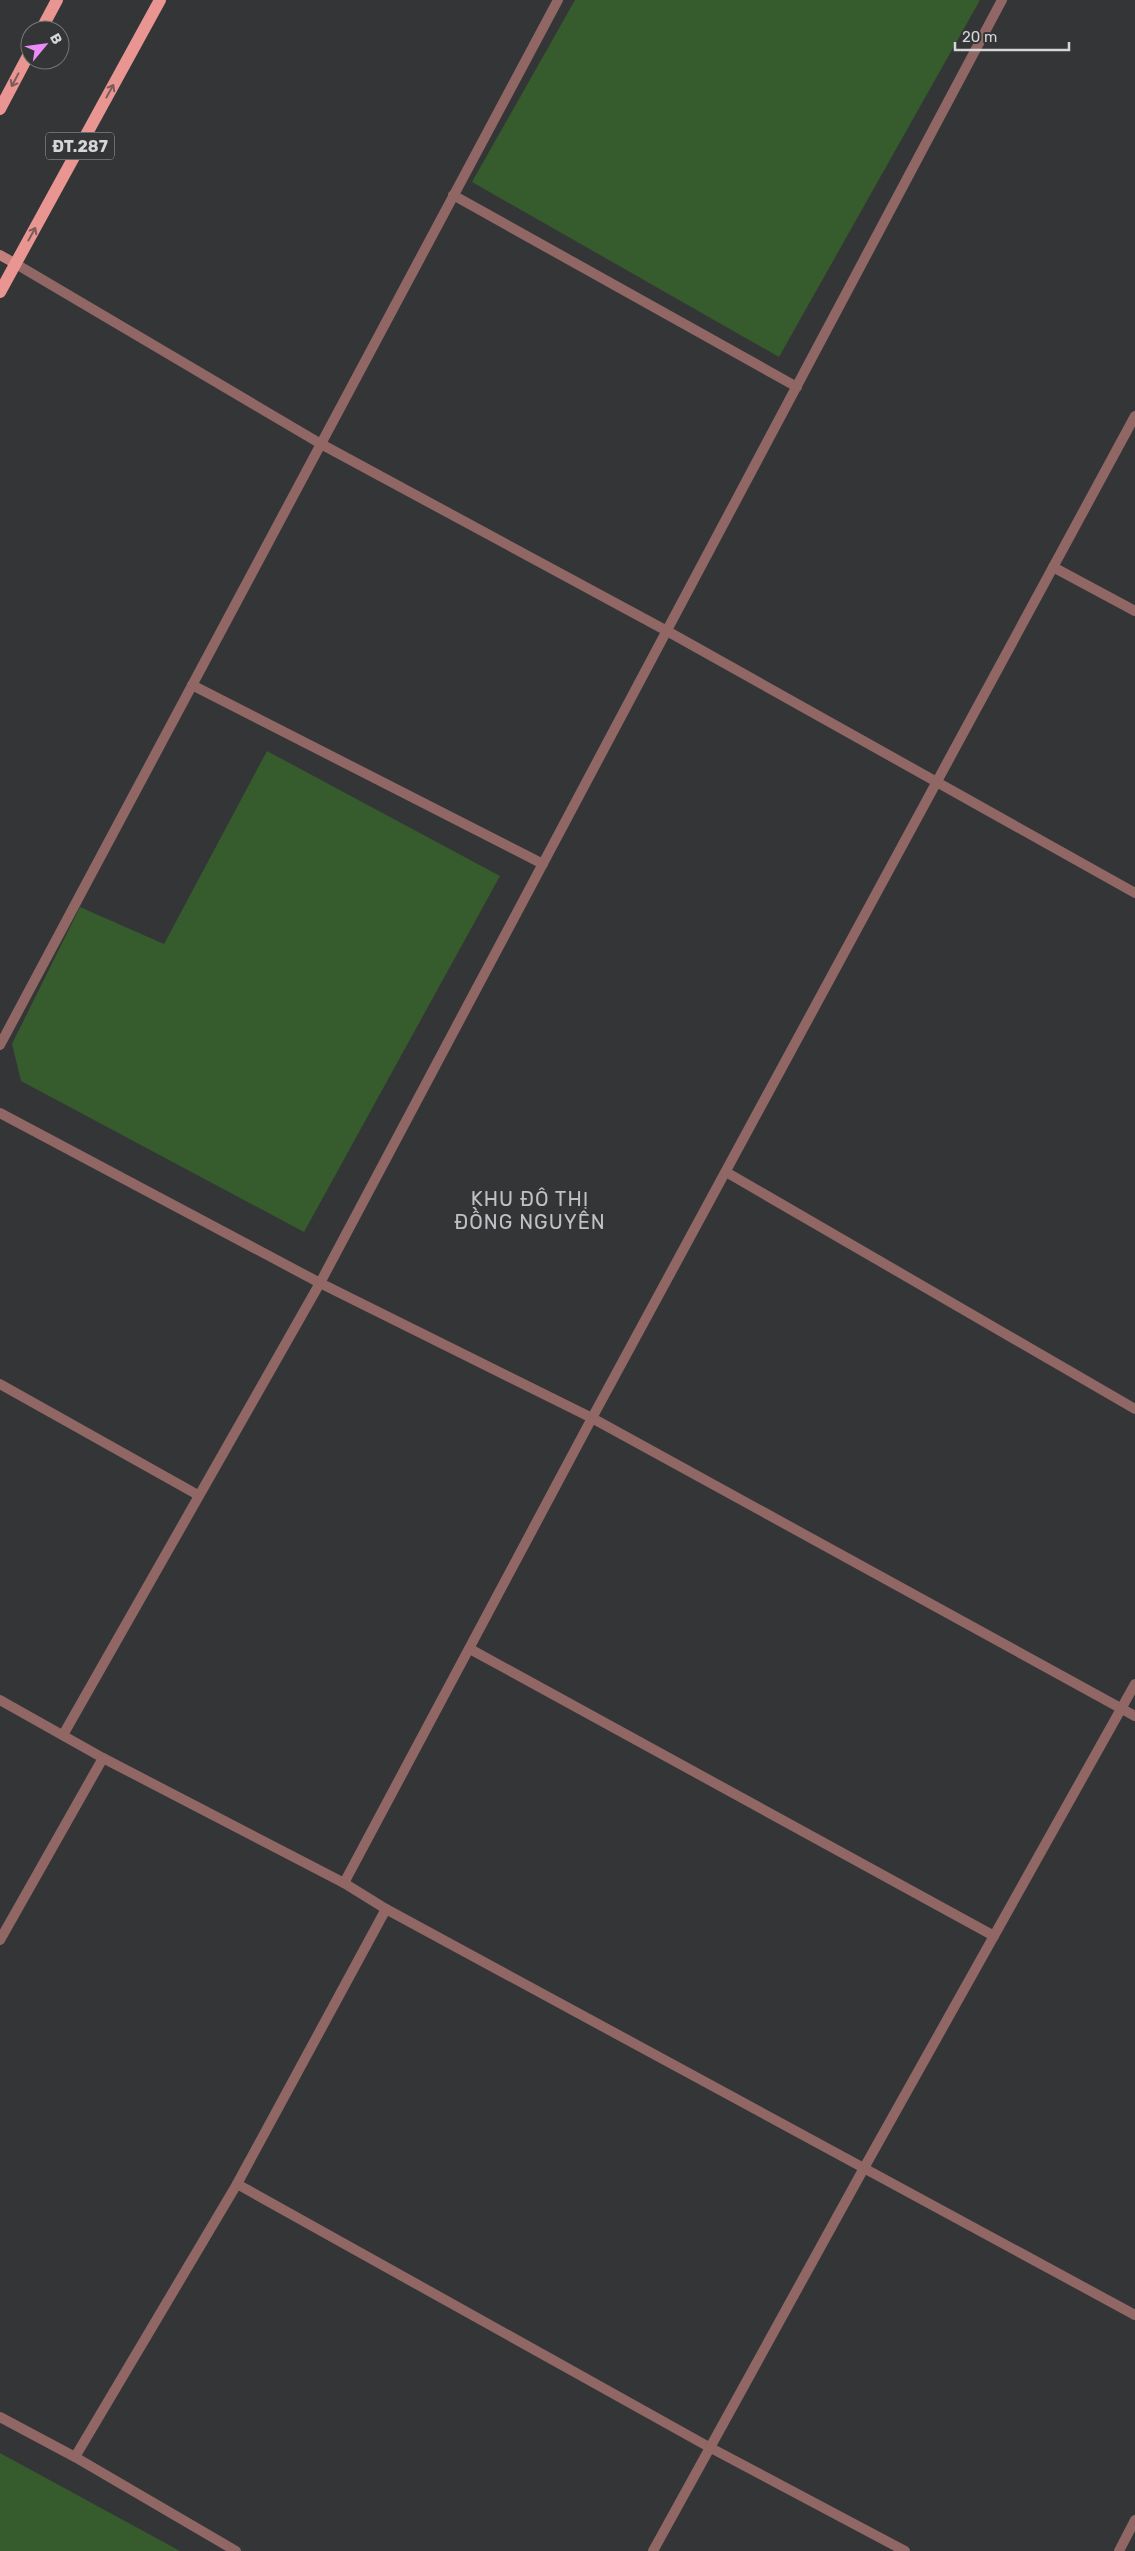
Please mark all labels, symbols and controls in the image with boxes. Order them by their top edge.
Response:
north arrow [20,20,70,70]
scale bar [955,20,1069,52]
text: 20 m [962,28,997,46]
text: B [46,31,66,47]
one-way arrow [10,72,19,87]
one-way arrow [105,84,115,99]
road number: ĐT.287 [46,132,114,160]
one-way arrow [28,227,37,242]
district label: KHU ĐÔ THỊ ĐỒNG NGUYÊN [454,1187,606,1234]

